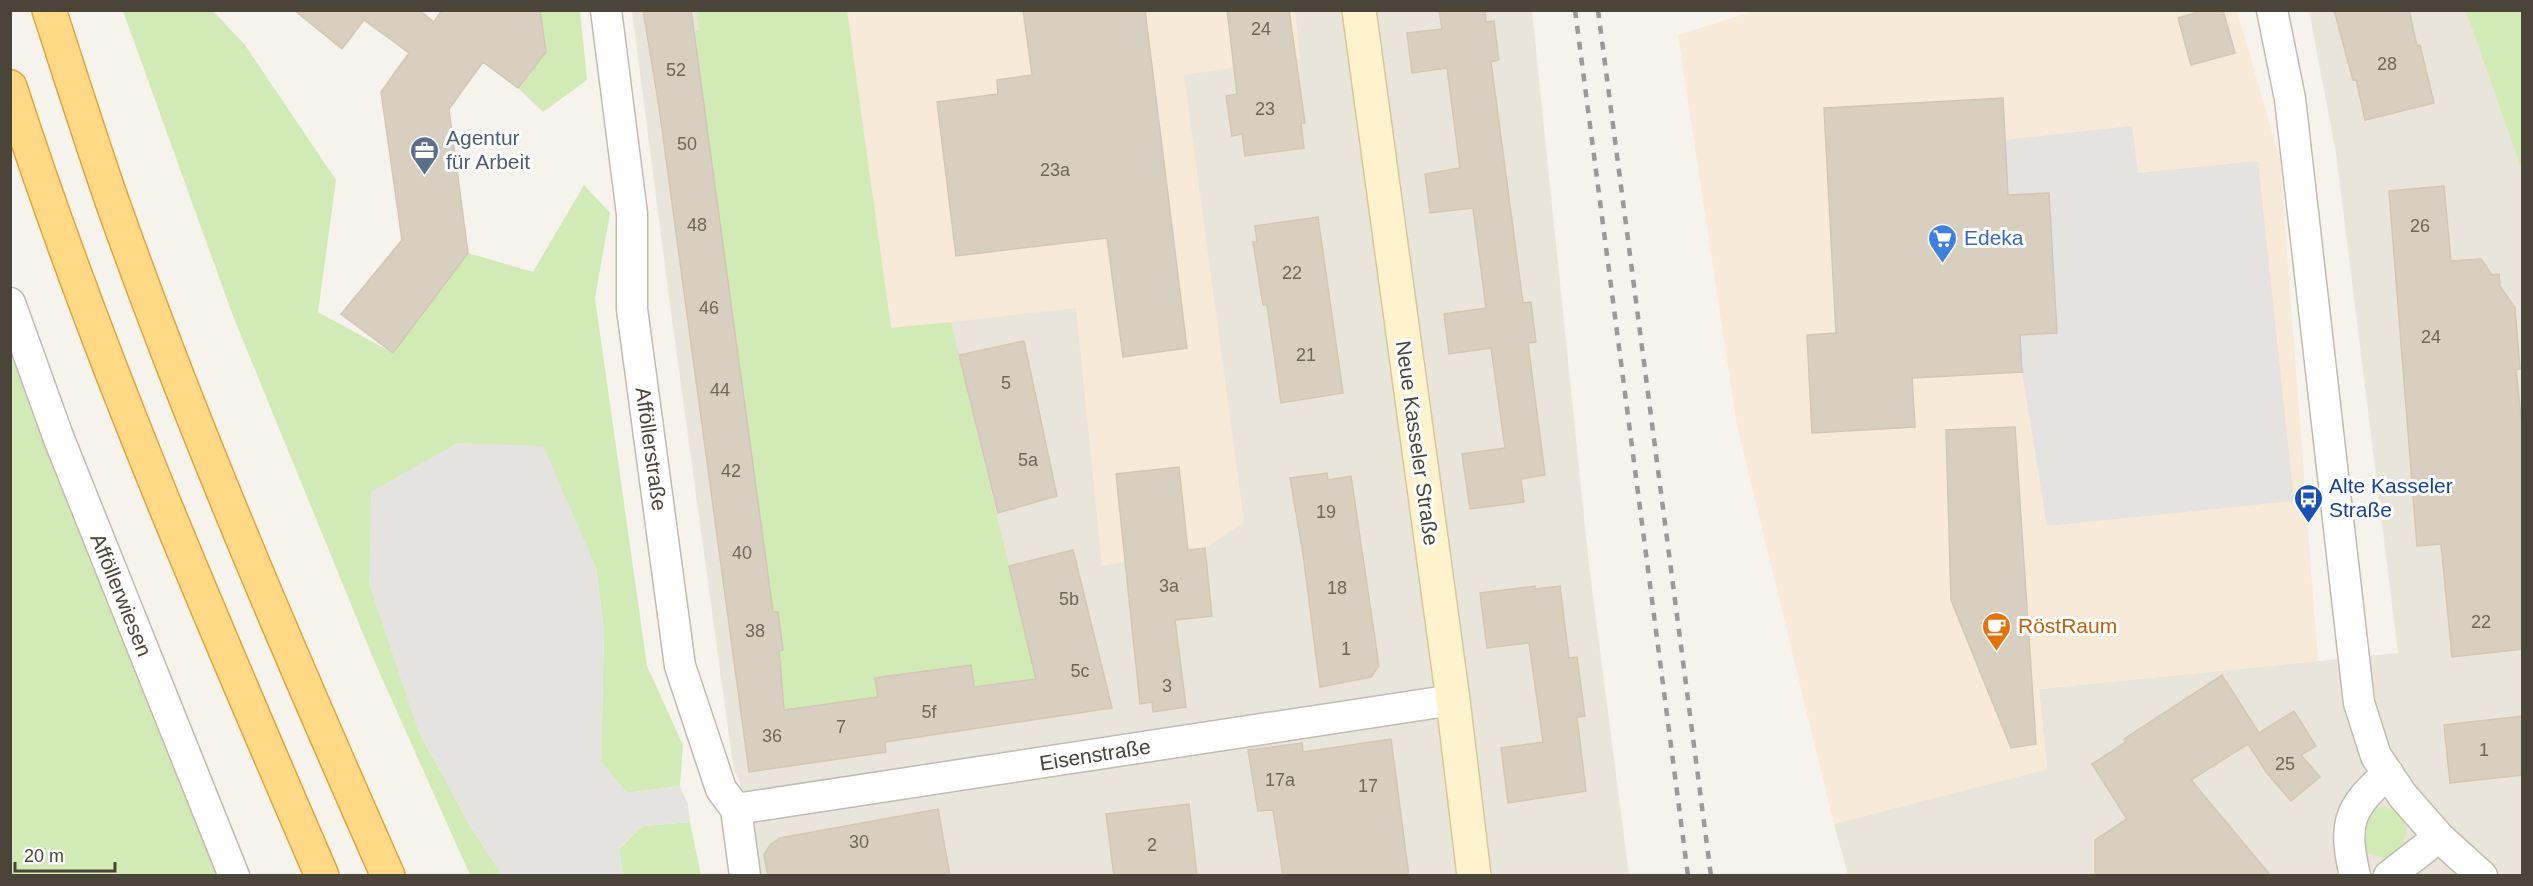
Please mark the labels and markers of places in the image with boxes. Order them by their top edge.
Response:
place label: Agentur für Arbeit [446,126,530,173]
office icon: Agentur für Arbeit [409,134,441,176]
supermarket icon: Edeka [1927,222,1959,264]
place label: Edeka [1964,226,2024,249]
place label: Alte Kasseler Straße [2329,474,2453,521]
bus stop icon: Alte Kasseler Straße [2292,482,2324,524]
cafe icon: RöstRaum [1981,610,2013,652]
place label: RöstRaum [2018,614,2117,637]

